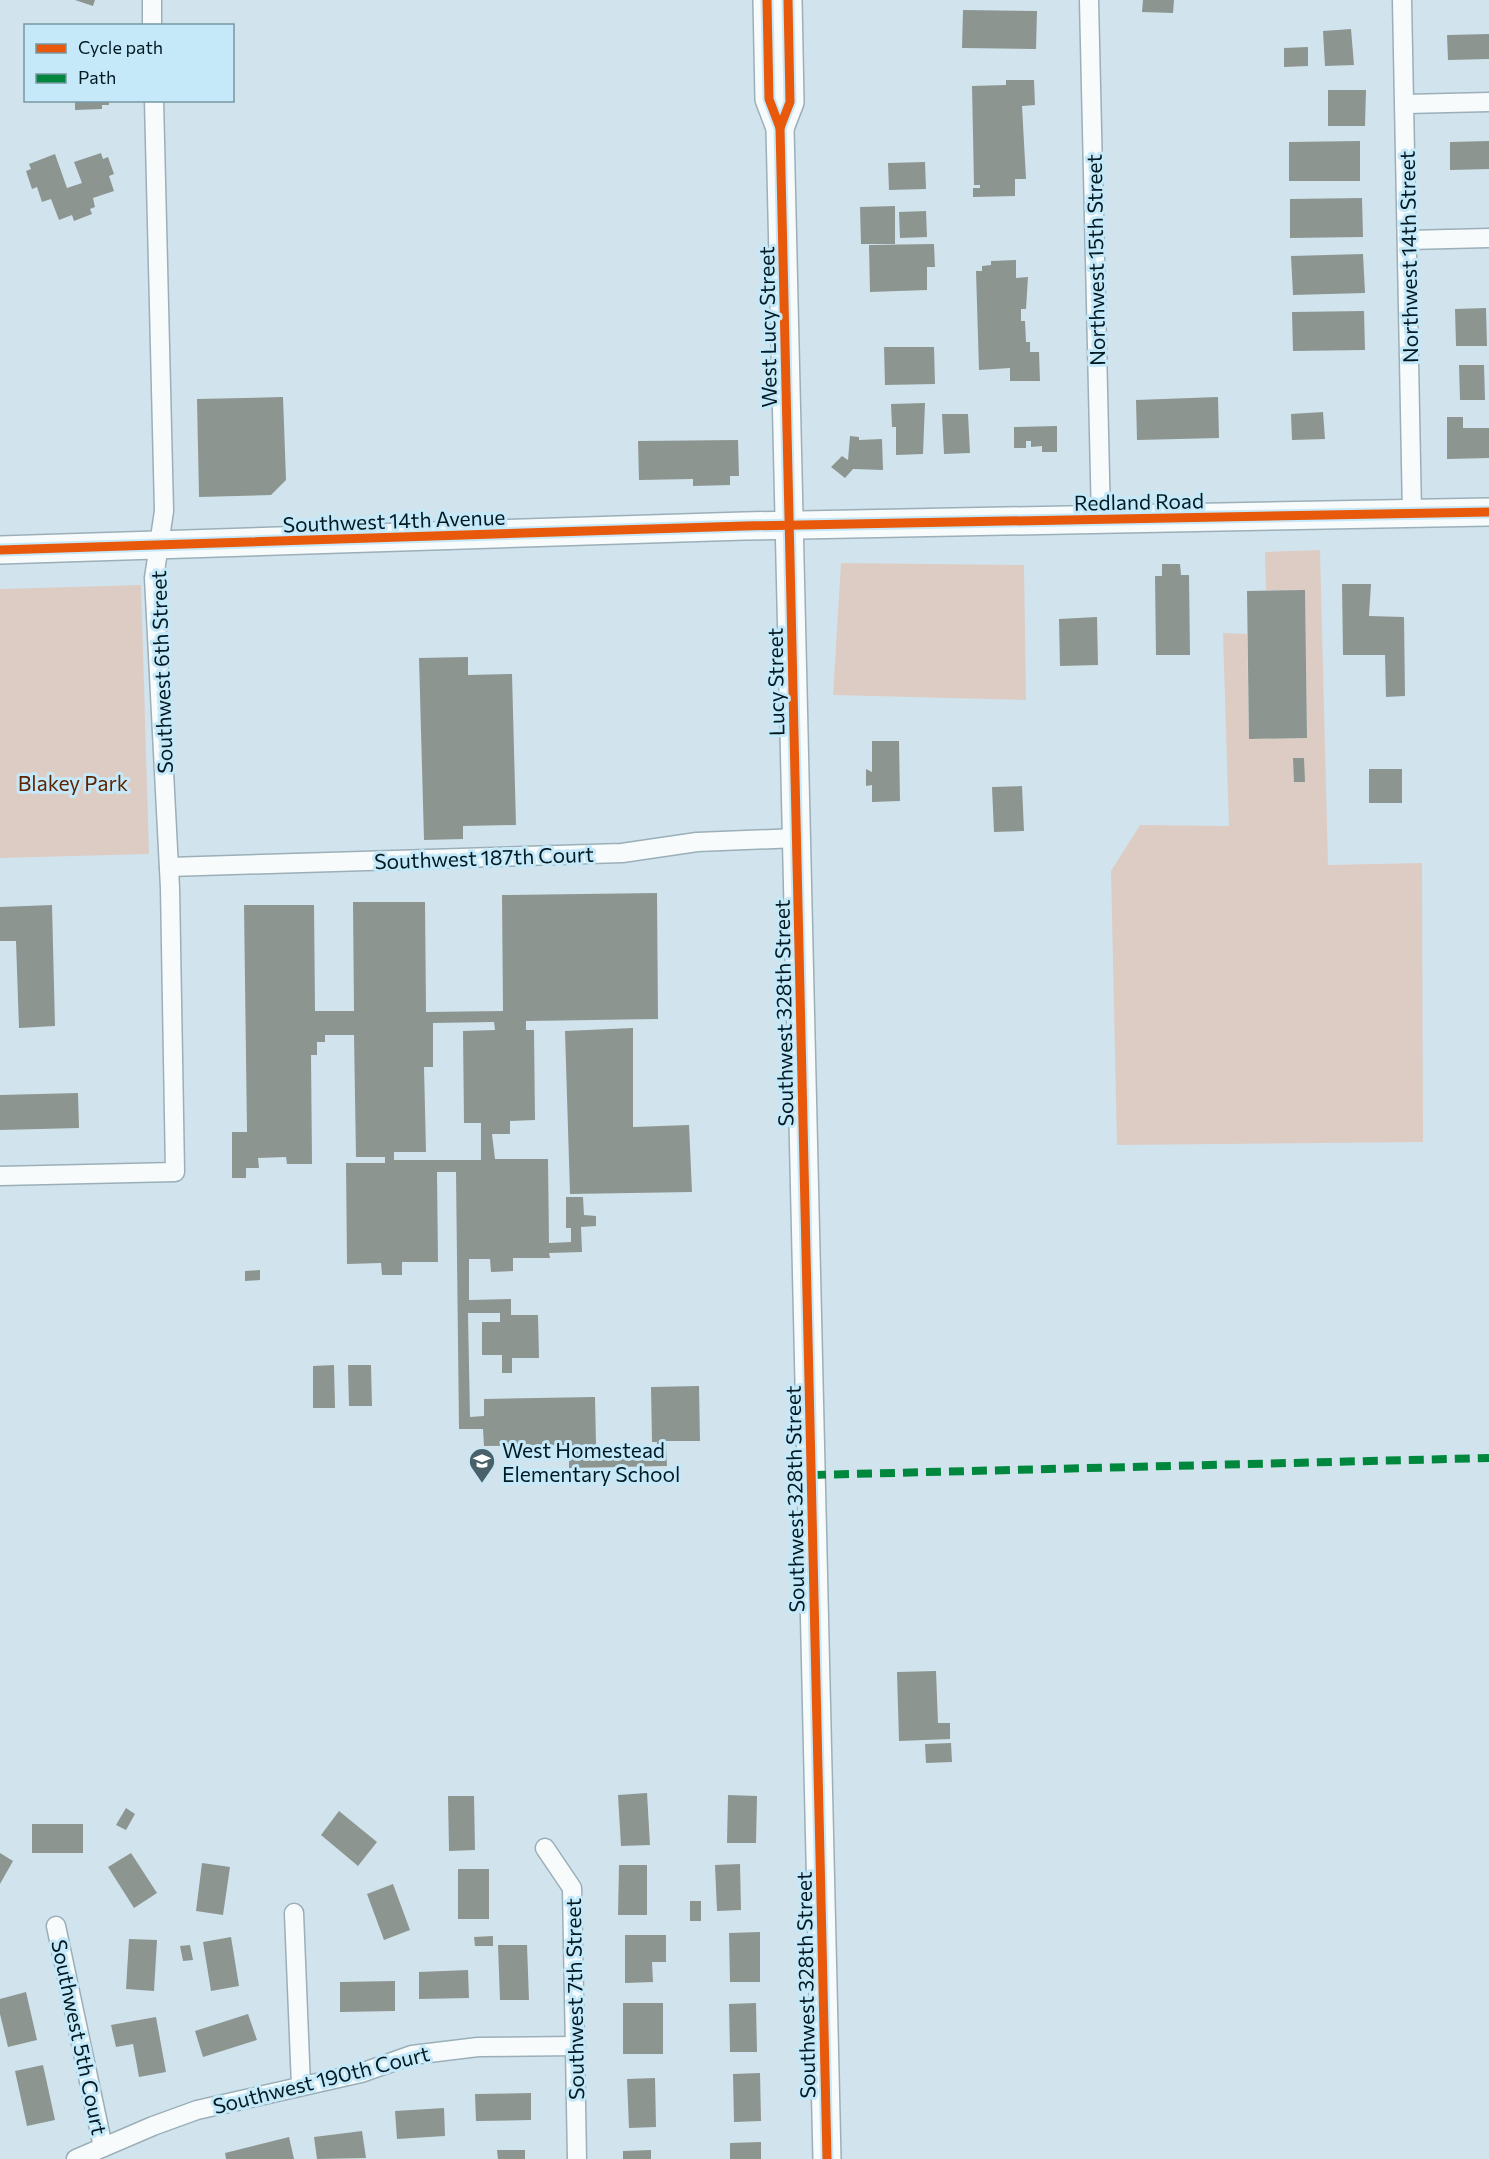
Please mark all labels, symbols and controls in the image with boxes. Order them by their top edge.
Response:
legend [24,24,234,102]
text: Cycle path [78,36,163,58]
text: Path [78,66,116,88]
street label: Northwest 14th Street [1394,151,1422,363]
street label: Northwest 15th Street [1081,154,1109,366]
street label: West Lucy Street [753,246,781,408]
street label: Redland Road [1074,487,1204,515]
street label: Southwest 14th Avenue [282,504,506,536]
street label: Southwest 6th Street [145,570,177,774]
street label: Lucy Street [762,628,788,736]
park label: Blakey Park [18,770,128,795]
street label: Southwest 187th Court [374,841,594,873]
street label: Southwest 328th Street [769,899,797,1127]
street label: Southwest 328th Street [780,1385,808,1613]
place label: West Homestead Elementary School [502,1437,680,1486]
school or university icon: West Homestead Elementary School [467,1446,497,1484]
street label: Southwest 328th Street [791,1871,819,2099]
street label: Southwest 7th Street [560,1898,588,2100]
street label: Southwest 5th Court [47,1937,113,2137]
street label: Southwest 190th Court [210,2040,432,2118]

